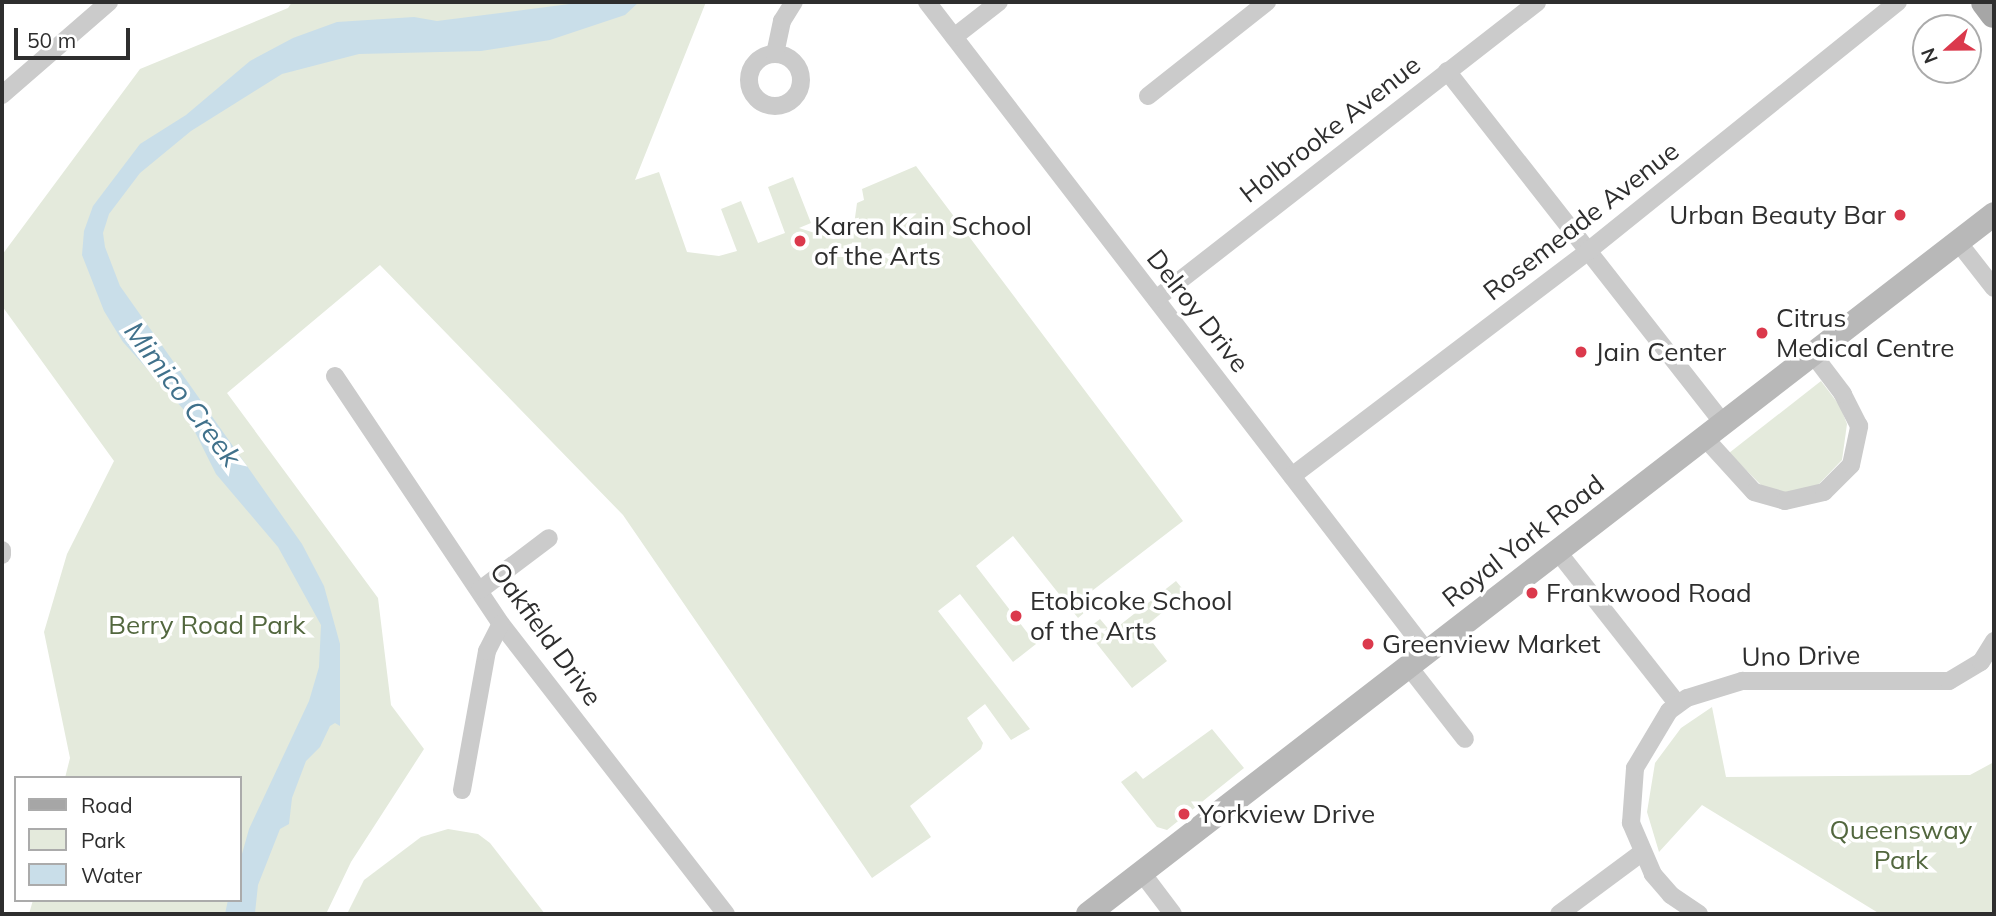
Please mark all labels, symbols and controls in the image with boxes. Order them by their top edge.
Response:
scale bar [18,14,133,58]
north arrow [1912,14,1982,84]
text: 50 m [27,27,76,53]
text: N [1915,45,1943,67]
street label: Holbrooke Avenue [1234,49,1426,209]
street label: Rosemeade Avenue [1477,135,1685,307]
place label: Urban Beauty Bar [1669,199,1886,231]
marker: Urban Beauty Bar [1892,207,1908,223]
place label: Karen Kain School of the Arts [814,210,1032,272]
marker: Karen Kain School of the Arts [792,233,808,249]
street label: Delroy Drive [1140,243,1256,379]
place label: Citrus Medical Centre [1776,302,1954,364]
water label: Mimico Creek [118,315,248,473]
marker: Citrus Medical Centre [1754,325,1770,341]
place label: Jain Center [1595,336,1726,368]
marker: Jain Center [1573,344,1589,360]
street label: Royal York Road [1436,468,1610,614]
street label: Oakfield Drive [484,556,608,712]
place label: Frankwood Road [1546,577,1752,609]
place label: Etobicoke School of the Arts [1030,585,1232,646]
marker: Frankwood Road [1524,585,1540,601]
marker: Etobicoke School of the Arts [1008,608,1024,624]
park label: Berry Road Park [108,609,306,641]
place label: Greenview Market [1382,628,1601,660]
marker: Greenview Market [1360,636,1376,652]
street label: Uno Drive [1741,639,1861,673]
legend [14,776,242,902]
text: Road [81,792,132,818]
place label: Yorkview Drive [1198,798,1375,830]
marker: Yorkview Drive [1176,806,1192,822]
park label: Queensway Park [1830,814,1972,876]
text: Park [81,827,125,853]
text: Water [81,862,142,888]

